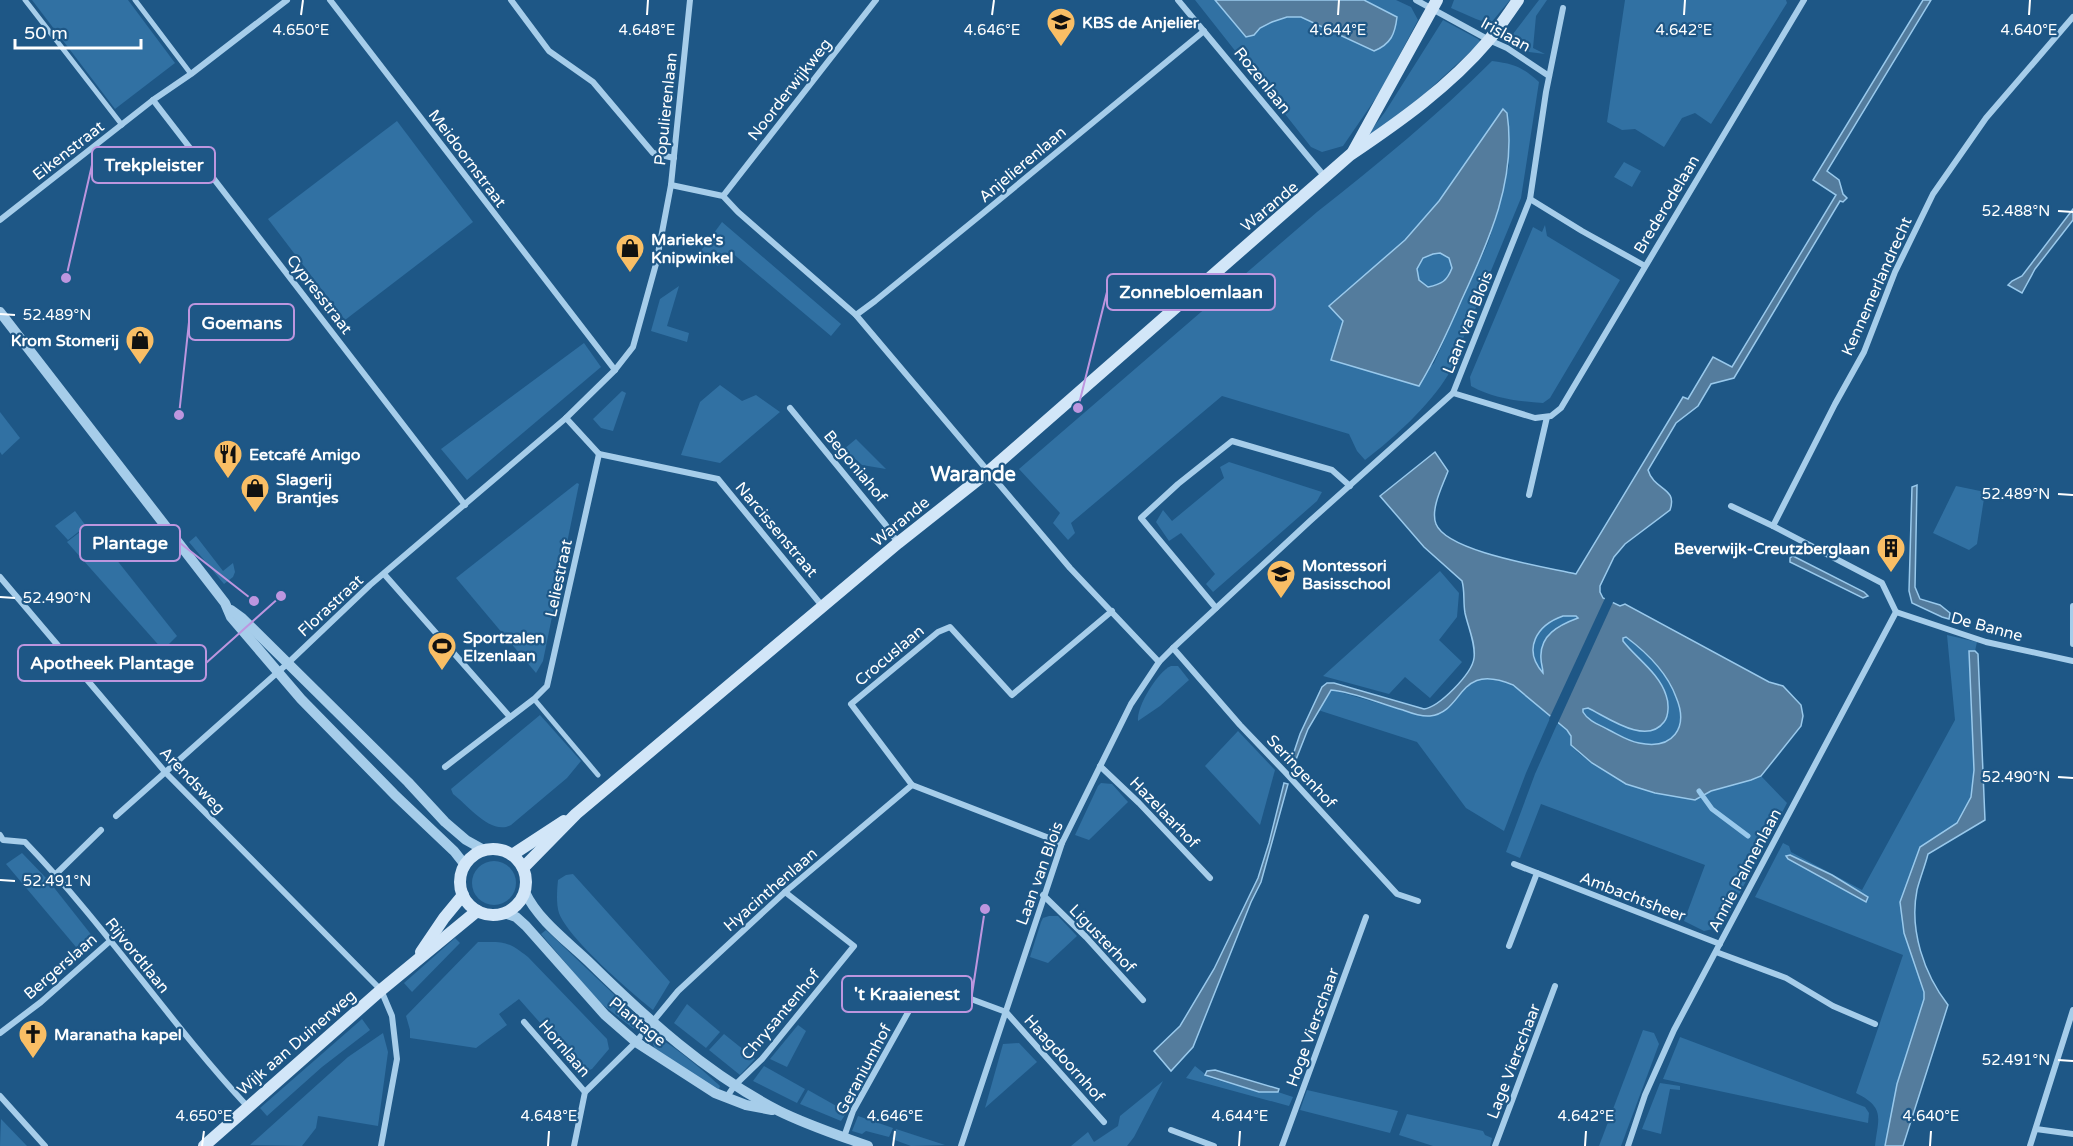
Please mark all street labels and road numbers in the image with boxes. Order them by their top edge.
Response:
street label: Irislaan [1477,13,1534,57]
street label: Noorderwijkweg [744,34,836,145]
street label: Rozenlaan [1229,43,1295,118]
street label: Populierenlaan [650,52,682,167]
street label: Meidoornstraat [424,106,511,212]
street label: Eikenstraat [29,117,108,185]
street label: Anjelierenlaan [975,122,1070,207]
street label: Brederodelaan [1630,152,1704,257]
street label: Warande [1237,177,1302,236]
street label: Kennemerlandrecht [1837,214,1917,359]
street label: Cypresstraat [282,251,356,338]
street label: Laan van Blois [1438,268,1498,377]
street label: Begoniahof [819,426,892,507]
street label: Narcissenstraat [731,478,822,581]
street label: Warande [868,492,934,551]
street label: Leliestraat [541,537,577,619]
street label: Florastraat [294,570,368,641]
street label: De Banne [1949,608,2025,646]
street label: Crocuslaan [851,621,928,691]
street label: Seringenhof [1262,731,1341,813]
street label: Arendsweg [155,743,229,819]
street label: Hazelaarhof [1125,773,1204,853]
street label: Annie Palmenlaan [1704,805,1786,936]
street label: Laan van Blois [1012,819,1068,928]
street label: Hyacinthenlaan [720,844,822,936]
street label: Ambachtsheer [1577,868,1689,927]
street label: Ligusterhof [1065,900,1140,978]
street label: Rijvordtlaan [101,914,174,997]
street label: Bergerslaan [20,929,101,1004]
street label: Hoge Vierschaar [1282,964,1344,1090]
street label: Chrysantenhof [737,965,825,1064]
street label: Wijk aan Duinerweg [233,986,360,1100]
street label: Plantage [605,993,670,1051]
street label: Lage Vierschaar [1483,1000,1545,1122]
street label: Haagdoornhof [1020,1011,1109,1107]
street label: Hornlaan [534,1016,594,1081]
street label: Geraniumhof [832,1020,897,1118]

